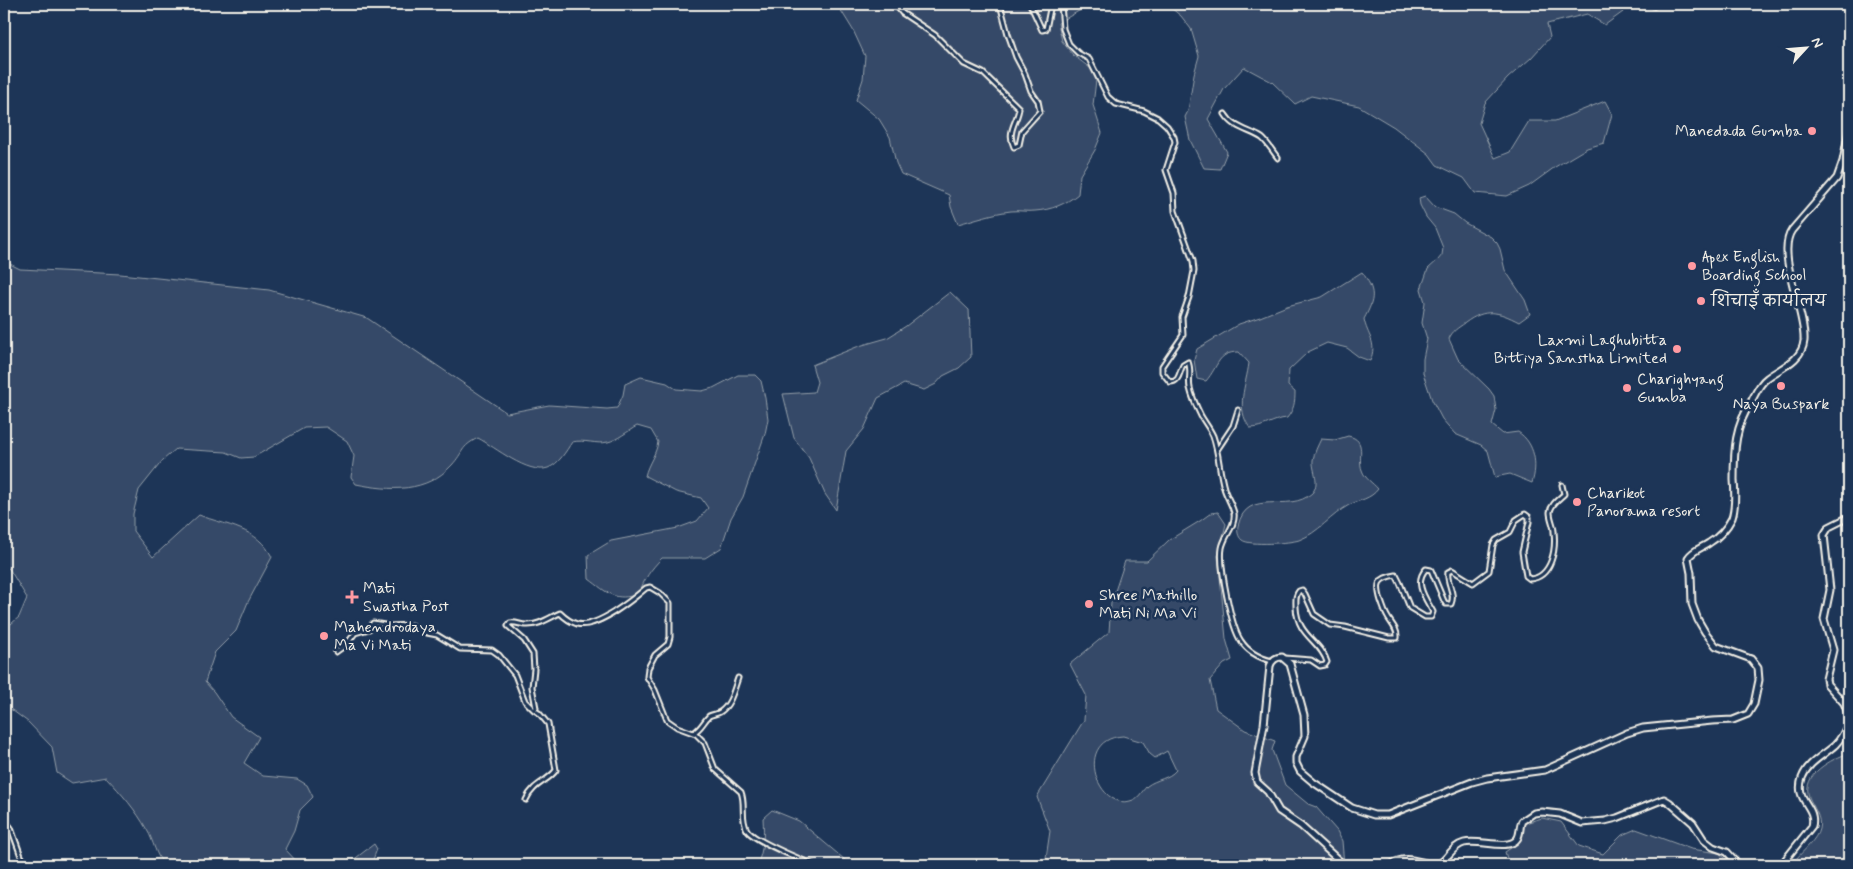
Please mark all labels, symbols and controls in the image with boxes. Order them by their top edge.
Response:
north arrow [1780,22,1830,72]
text: N [1807,35,1827,51]
place label: Manedada Gumba [1675,121,1802,142]
marker: Manedada Gumba [1806,125,1818,137]
place label: Apex English Boarding School [1702,247,1807,287]
marker: Apex English Boarding School [1686,260,1698,272]
place label: शिचाइँ कार्यालय [1710,288,1827,312]
marker: शिचाइँ कार्यालय [1695,295,1707,307]
place label: Laxmi Laghubitta Bittiya Sanstha Limited [1494,330,1667,369]
marker: Laxmi Laghubitta Bittiya Sanstha Limited [1671,343,1683,355]
place label: Charighyang Gumba [1637,369,1724,408]
marker: Naya Buspark [1775,380,1787,392]
marker: Charighyang Gumba [1621,382,1633,394]
place label: Naya Buspark [1733,394,1829,415]
place label: Charikot Panorama resort [1587,483,1700,522]
marker: Charikot Panorama resort [1571,496,1583,508]
place label: Mati Swastha Post [363,578,449,617]
place label: Shree Mathillo Mati Ni Ma Vi [1099,585,1197,624]
marker: Mati Swastha Post [345,590,359,604]
marker: Shree Mathillo Mati Ni Ma Vi [1083,598,1095,610]
place label: Mahendrodaya Ma Vi Mati [334,617,436,656]
marker: Mahendrodaya Ma Vi Mati [318,630,330,642]

